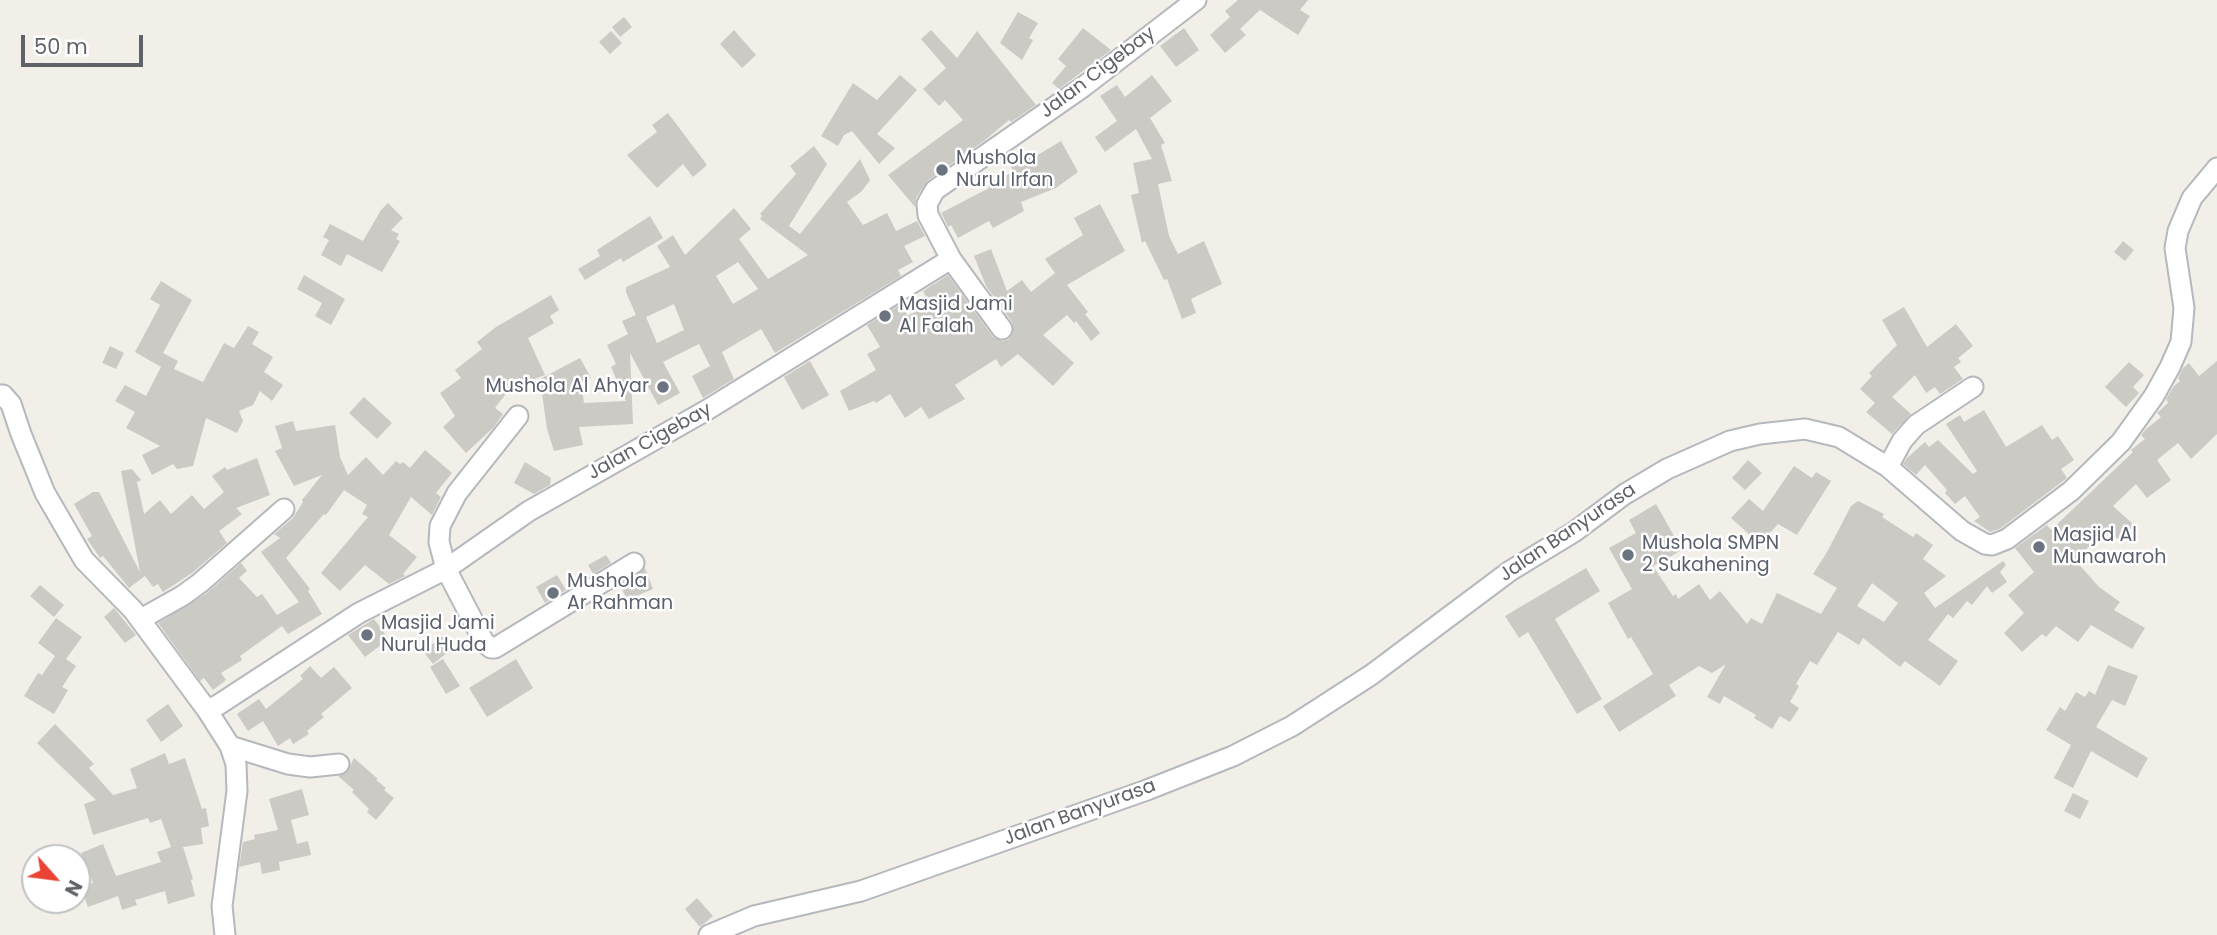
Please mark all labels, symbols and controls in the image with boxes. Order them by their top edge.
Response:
scale bar [24,21,147,65]
street label: Jalan Cigebay [1036,22,1160,124]
text: 50 m [34,32,88,61]
place label: Mushola Nurul Irfan [956,148,1054,192]
marker: Mushola Nurul Irfan [934,162,950,178]
place label: Masjid Jami Al Falah [899,294,1013,338]
marker: Masjid Jami Al Falah [877,308,893,324]
place label: Mushola Al Ahyar [486,376,649,398]
marker: Mushola Al Ahyar [655,379,671,395]
street label: Jalan Cigebay [584,399,716,485]
street label: Jalan Banyurasa [1495,479,1641,587]
place label: Masjid Al Munawaroh [2053,525,2166,569]
place label: Mushola SMPN 2 Sukahening [1642,533,1779,577]
marker: Masjid Al Munawaroh [2031,539,2047,555]
marker: Mushola SMPN 2 Sukahening [1620,547,1636,563]
place label: Mushola Ar Rahman [567,571,673,615]
marker: Mushola Ar Rahman [545,585,561,601]
place label: Masjid Jami Nurul Huda [381,613,495,657]
marker: Masjid Jami Nurul Huda [359,627,375,643]
street label: Jalan Banyurasa [1001,775,1159,851]
north arrow [21,844,91,914]
text: N [58,875,88,901]

